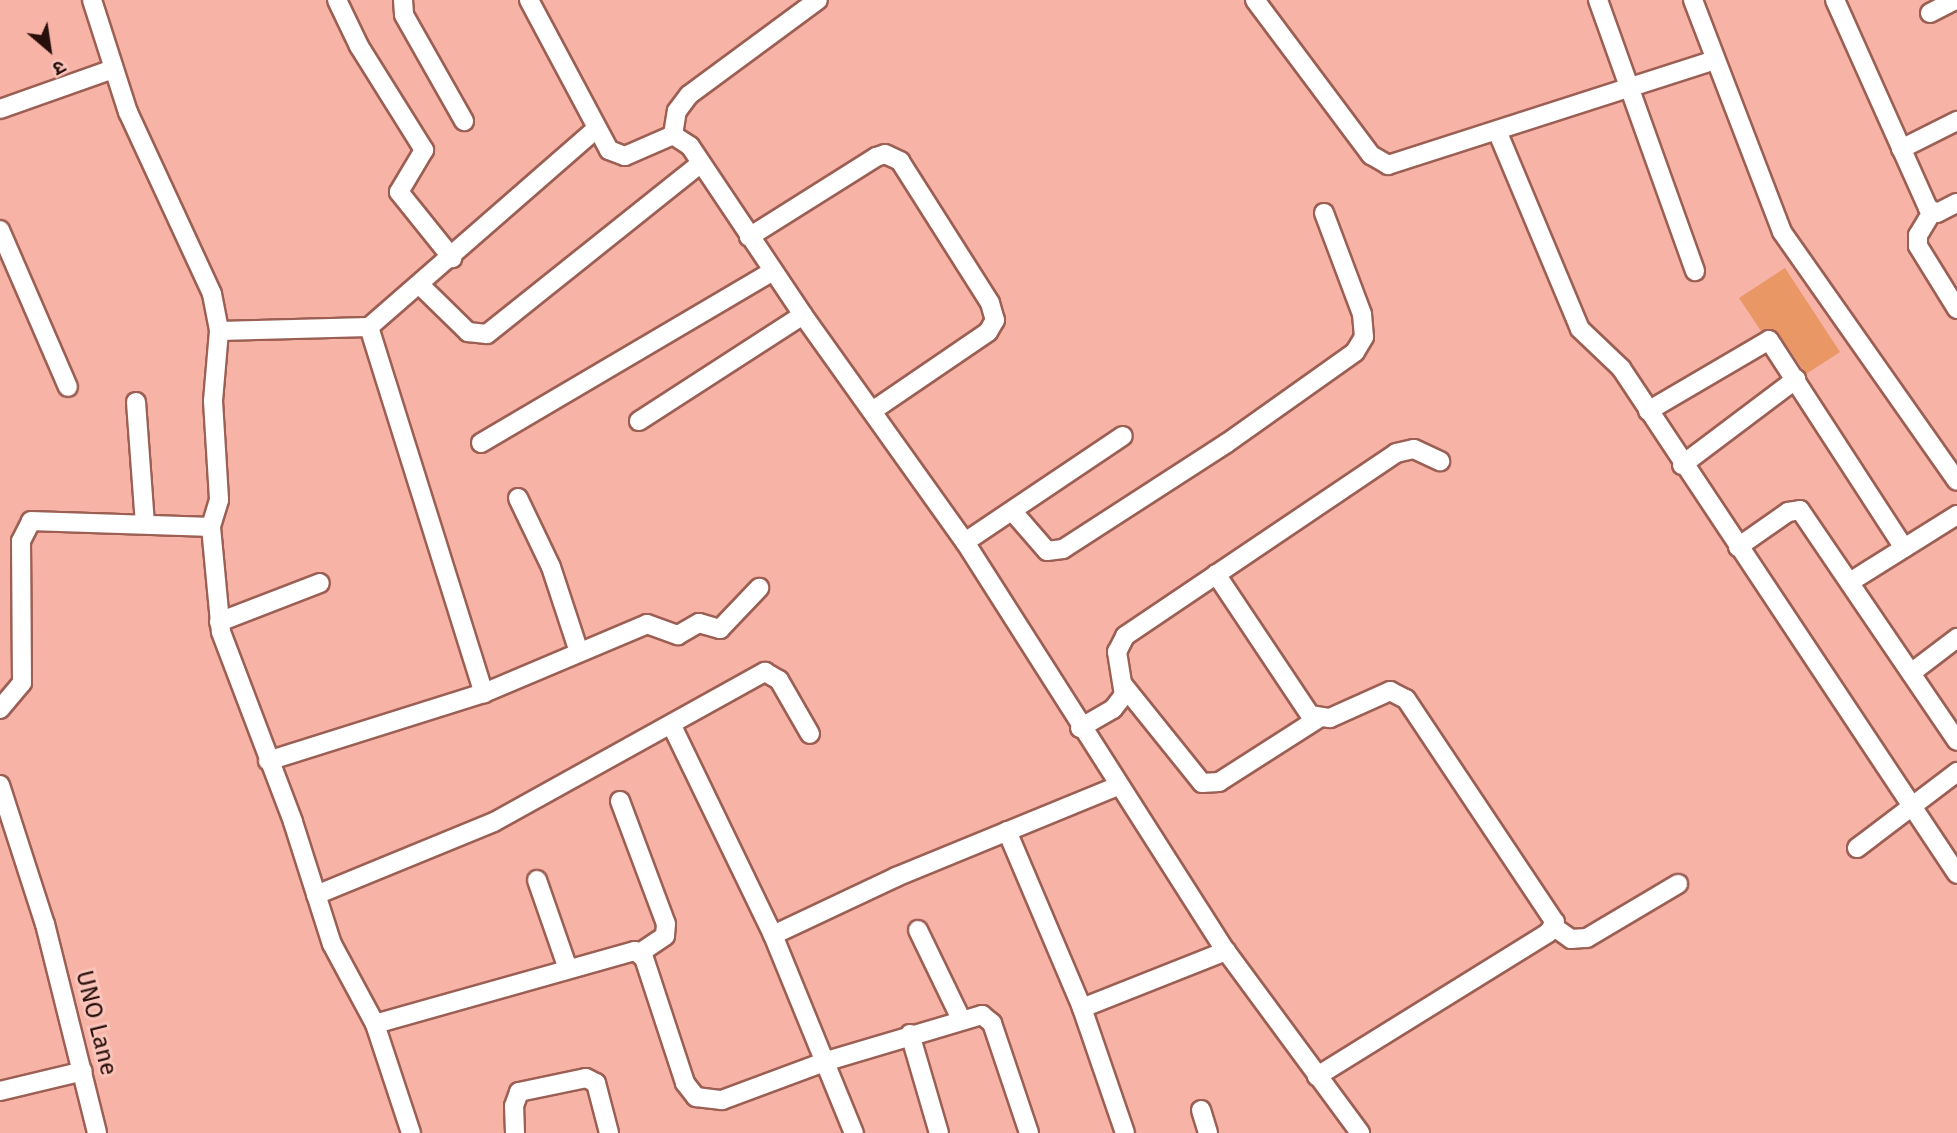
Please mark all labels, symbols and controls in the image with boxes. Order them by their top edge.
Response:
north arrow [14,14,84,84]
text: उ [49,55,70,81]
street label: UNO Lane [69,968,123,1078]

